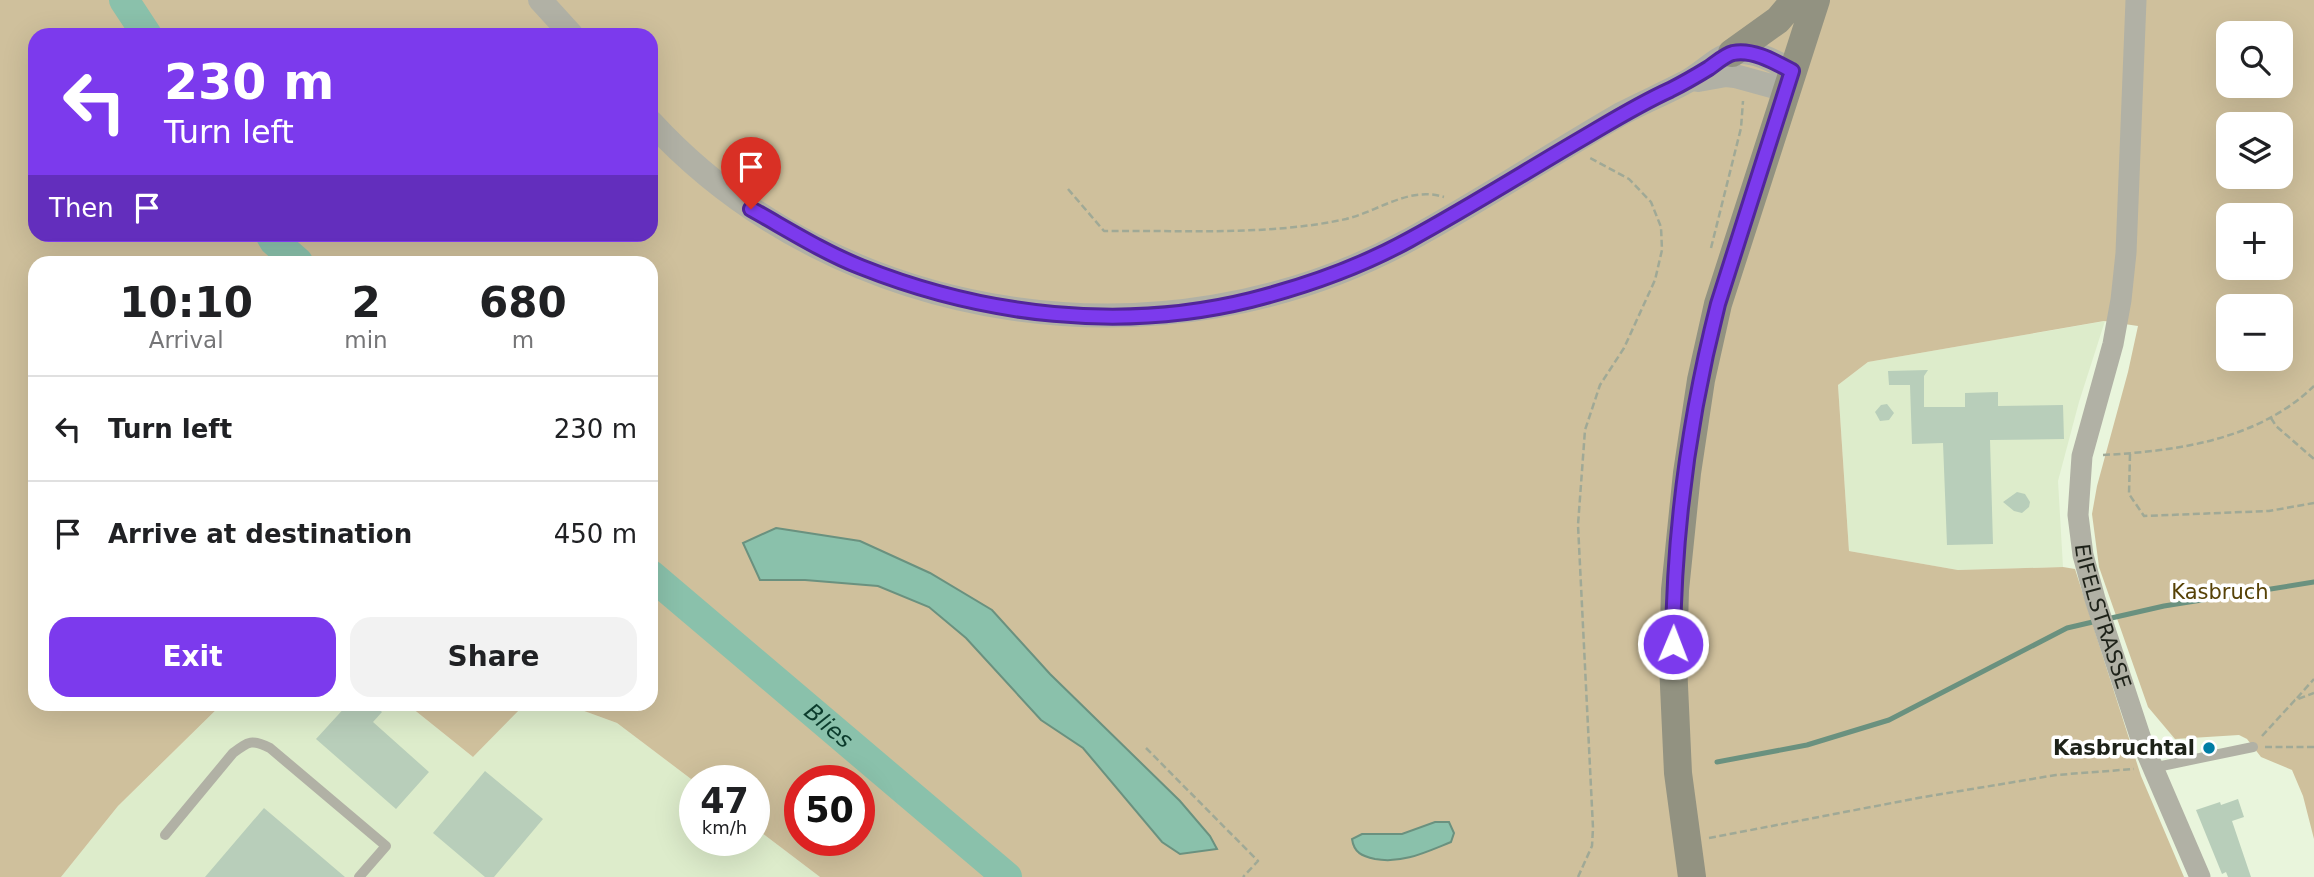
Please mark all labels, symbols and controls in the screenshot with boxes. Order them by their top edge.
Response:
map controls [2216,21,2293,371]
button: search [2216,21,2293,98]
text: 230 m [164,54,334,111]
icon: left [49,56,140,147]
button: layers [2216,112,2293,189]
text: Turn left [164,113,294,151]
pin [721,137,781,209]
icon: arrive [732,148,770,186]
icon: arrive [128,189,166,227]
text: Then [49,193,114,223]
button: + [2216,203,2293,280]
text: 10:10 [119,278,253,327]
text: 2 [351,278,381,327]
text: 680 [479,278,567,327]
button: − [2216,294,2293,371]
text: Arrival [149,327,224,353]
text: min [344,327,388,353]
text: m [512,327,534,353]
icon: left [49,410,87,448]
text: Turn left [108,414,232,444]
text: 230 m [554,414,637,444]
icon: arrive [49,515,87,553]
text: Arrive at destination [108,519,412,549]
text: 450 m [554,519,637,549]
street label: EIFELSTRASSE [2070,542,2136,692]
park label: Kasbruch [2171,580,2269,604]
position arrow [1636,607,1710,681]
button: Exit [49,617,336,697]
button: Share [350,617,637,697]
water label: Blies [799,698,858,753]
place label: Kasbruchtal [2053,736,2195,760]
marker: Kasbruchtal [2201,740,2217,756]
speed limit sign: 50 [784,765,875,856]
text: 47 [700,781,749,821]
text: km/h [702,817,747,838]

